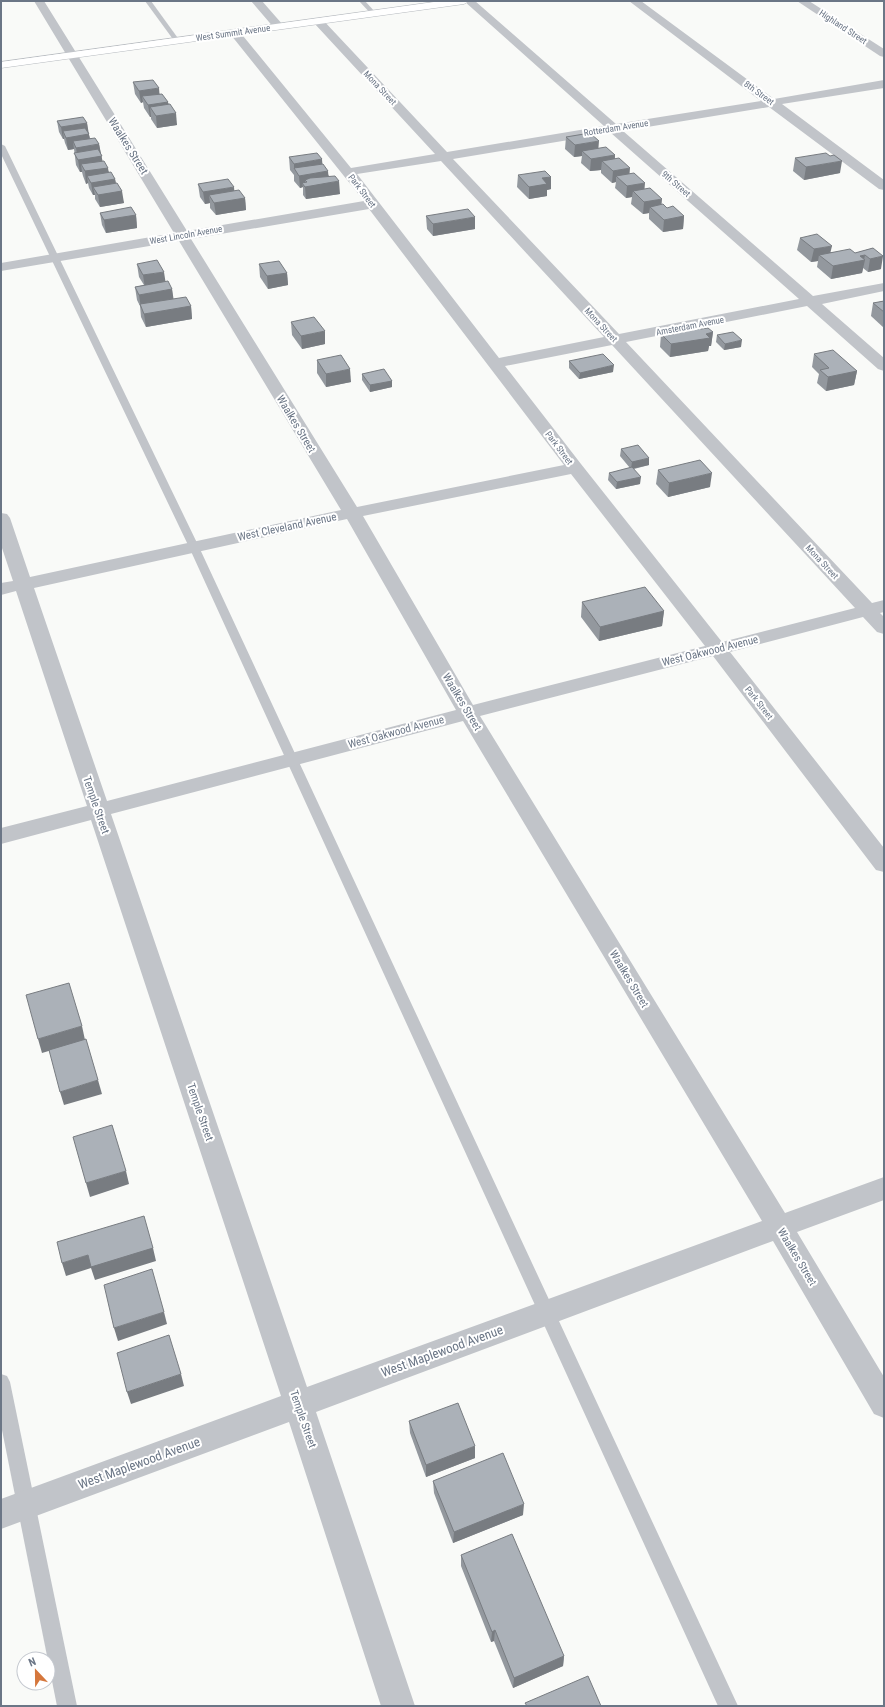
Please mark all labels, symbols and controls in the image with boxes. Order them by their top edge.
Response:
street label: Highland Street [817,8,869,46]
street label: West Summit Avenue [195,23,271,43]
street label: Mona Street [362,69,399,107]
street label: 8th Street [742,79,776,107]
street label: Waalkes Street [105,115,151,177]
street label: Rotterdam Avenue [583,118,649,138]
street label: 9th Street [660,169,693,199]
street label: Park Street [346,172,378,210]
street label: West Lincoln Avenue [149,224,223,246]
street label: Mona Street [583,306,620,344]
street label: Amsterdam Avenue [655,314,725,338]
street label: Waalkes Street [274,393,318,455]
street label: Park Street [543,429,575,467]
street label: West Cleveland Avenue [236,510,338,544]
street label: Mona Street [804,543,841,581]
street label: West Oakwood Avenue [660,633,760,669]
street label: Waalkes Street [440,671,484,733]
street label: Park Street [743,684,775,722]
street label: West Oakwood Avenue [347,713,445,751]
street label: Temple Street [80,774,112,836]
street label: Waalkes Street [607,948,651,1010]
street label: Temple Street [184,1081,216,1143]
street label: Waalkes Street [775,1226,819,1288]
street label: West Maplewood Avenue [379,1322,505,1380]
street label: Temple Street [287,1388,319,1450]
street label: West Maplewood Avenue [76,1434,202,1492]
north arrow [16,1651,56,1691]
text: N [27,1655,38,1669]

